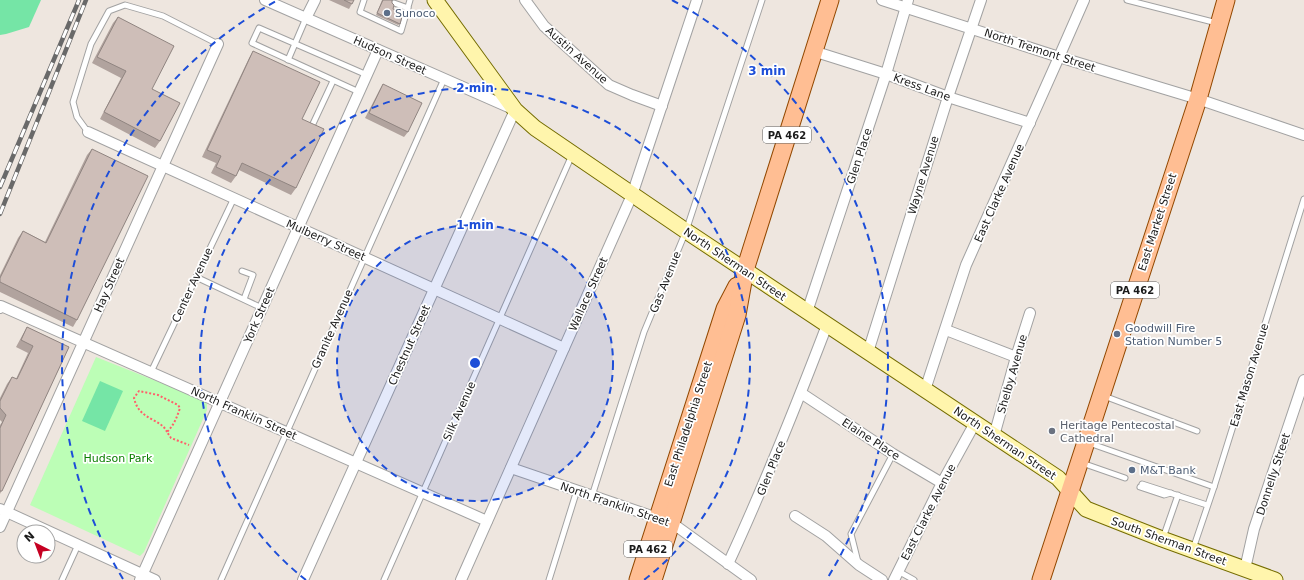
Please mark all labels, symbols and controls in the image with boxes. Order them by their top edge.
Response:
place label: Sunoco [395,7,436,20]
marker: Sunoco [382,8,392,18]
street label: Austin Avenue [543,24,611,87]
street label: North Tremont Street [983,26,1098,75]
street label: Hudson Street [351,34,429,78]
text: 3 min [748,64,786,78]
street label: Kress Lane [891,71,952,104]
text: 2 min [456,81,494,95]
street label: Glen Place [844,126,875,186]
road number: PA 462 [763,127,811,143]
street label: Wayne Avenue [905,134,942,216]
street label: East Clarke Avenue [972,142,1027,244]
street label: East Market Street [1136,171,1180,273]
street label: Mulberry Street [284,217,368,264]
text: 1 min [456,218,494,232]
street label: North Sherman Street [681,225,789,304]
street label: Center Avenue [169,245,216,325]
street label: Gas Avenue [647,249,684,315]
street label: Hay Street [92,255,128,315]
street label: Wallace Street [566,255,611,333]
road number: PA 462 [1111,282,1159,298]
street label: York Street [241,285,278,346]
street label: Granite Avenue [309,287,356,371]
street label: Chestnut Street [386,302,433,387]
place label: Goodwill Fire Station Number 5 [1125,322,1222,348]
street label: East Mason Avenue [1228,322,1271,428]
marker: Goodwill Fire Station Number 5 [1112,329,1122,339]
street label: Shelby Avenue [995,333,1030,415]
centre of rings [468,356,482,370]
street label: East Philadelphia Street [662,359,715,489]
street label: Silk Avenue [441,379,478,443]
street label: North Franklin Street [189,384,299,443]
street label: North Sherman Street [951,404,1059,483]
street label: Elaine Place [839,416,902,463]
place label: Heritage Pentecostal Cathedral [1060,419,1175,445]
marker: Heritage Pentecostal Cathedral [1047,426,1057,436]
street label: Donnelly Street [1254,431,1293,517]
street label: Glen Place [755,439,788,498]
park label: Hudson Park [84,452,153,465]
street label: East Clarke Avenue [899,462,958,563]
place label: M&T Bank [1140,464,1197,477]
marker: M&T Bank [1127,465,1137,475]
street label: North Franklin Street [559,480,672,529]
street label: South Sherman Street [1109,515,1229,569]
north arrow [16,524,56,564]
text: N [22,529,37,545]
road number: PA 462 [624,541,672,557]

